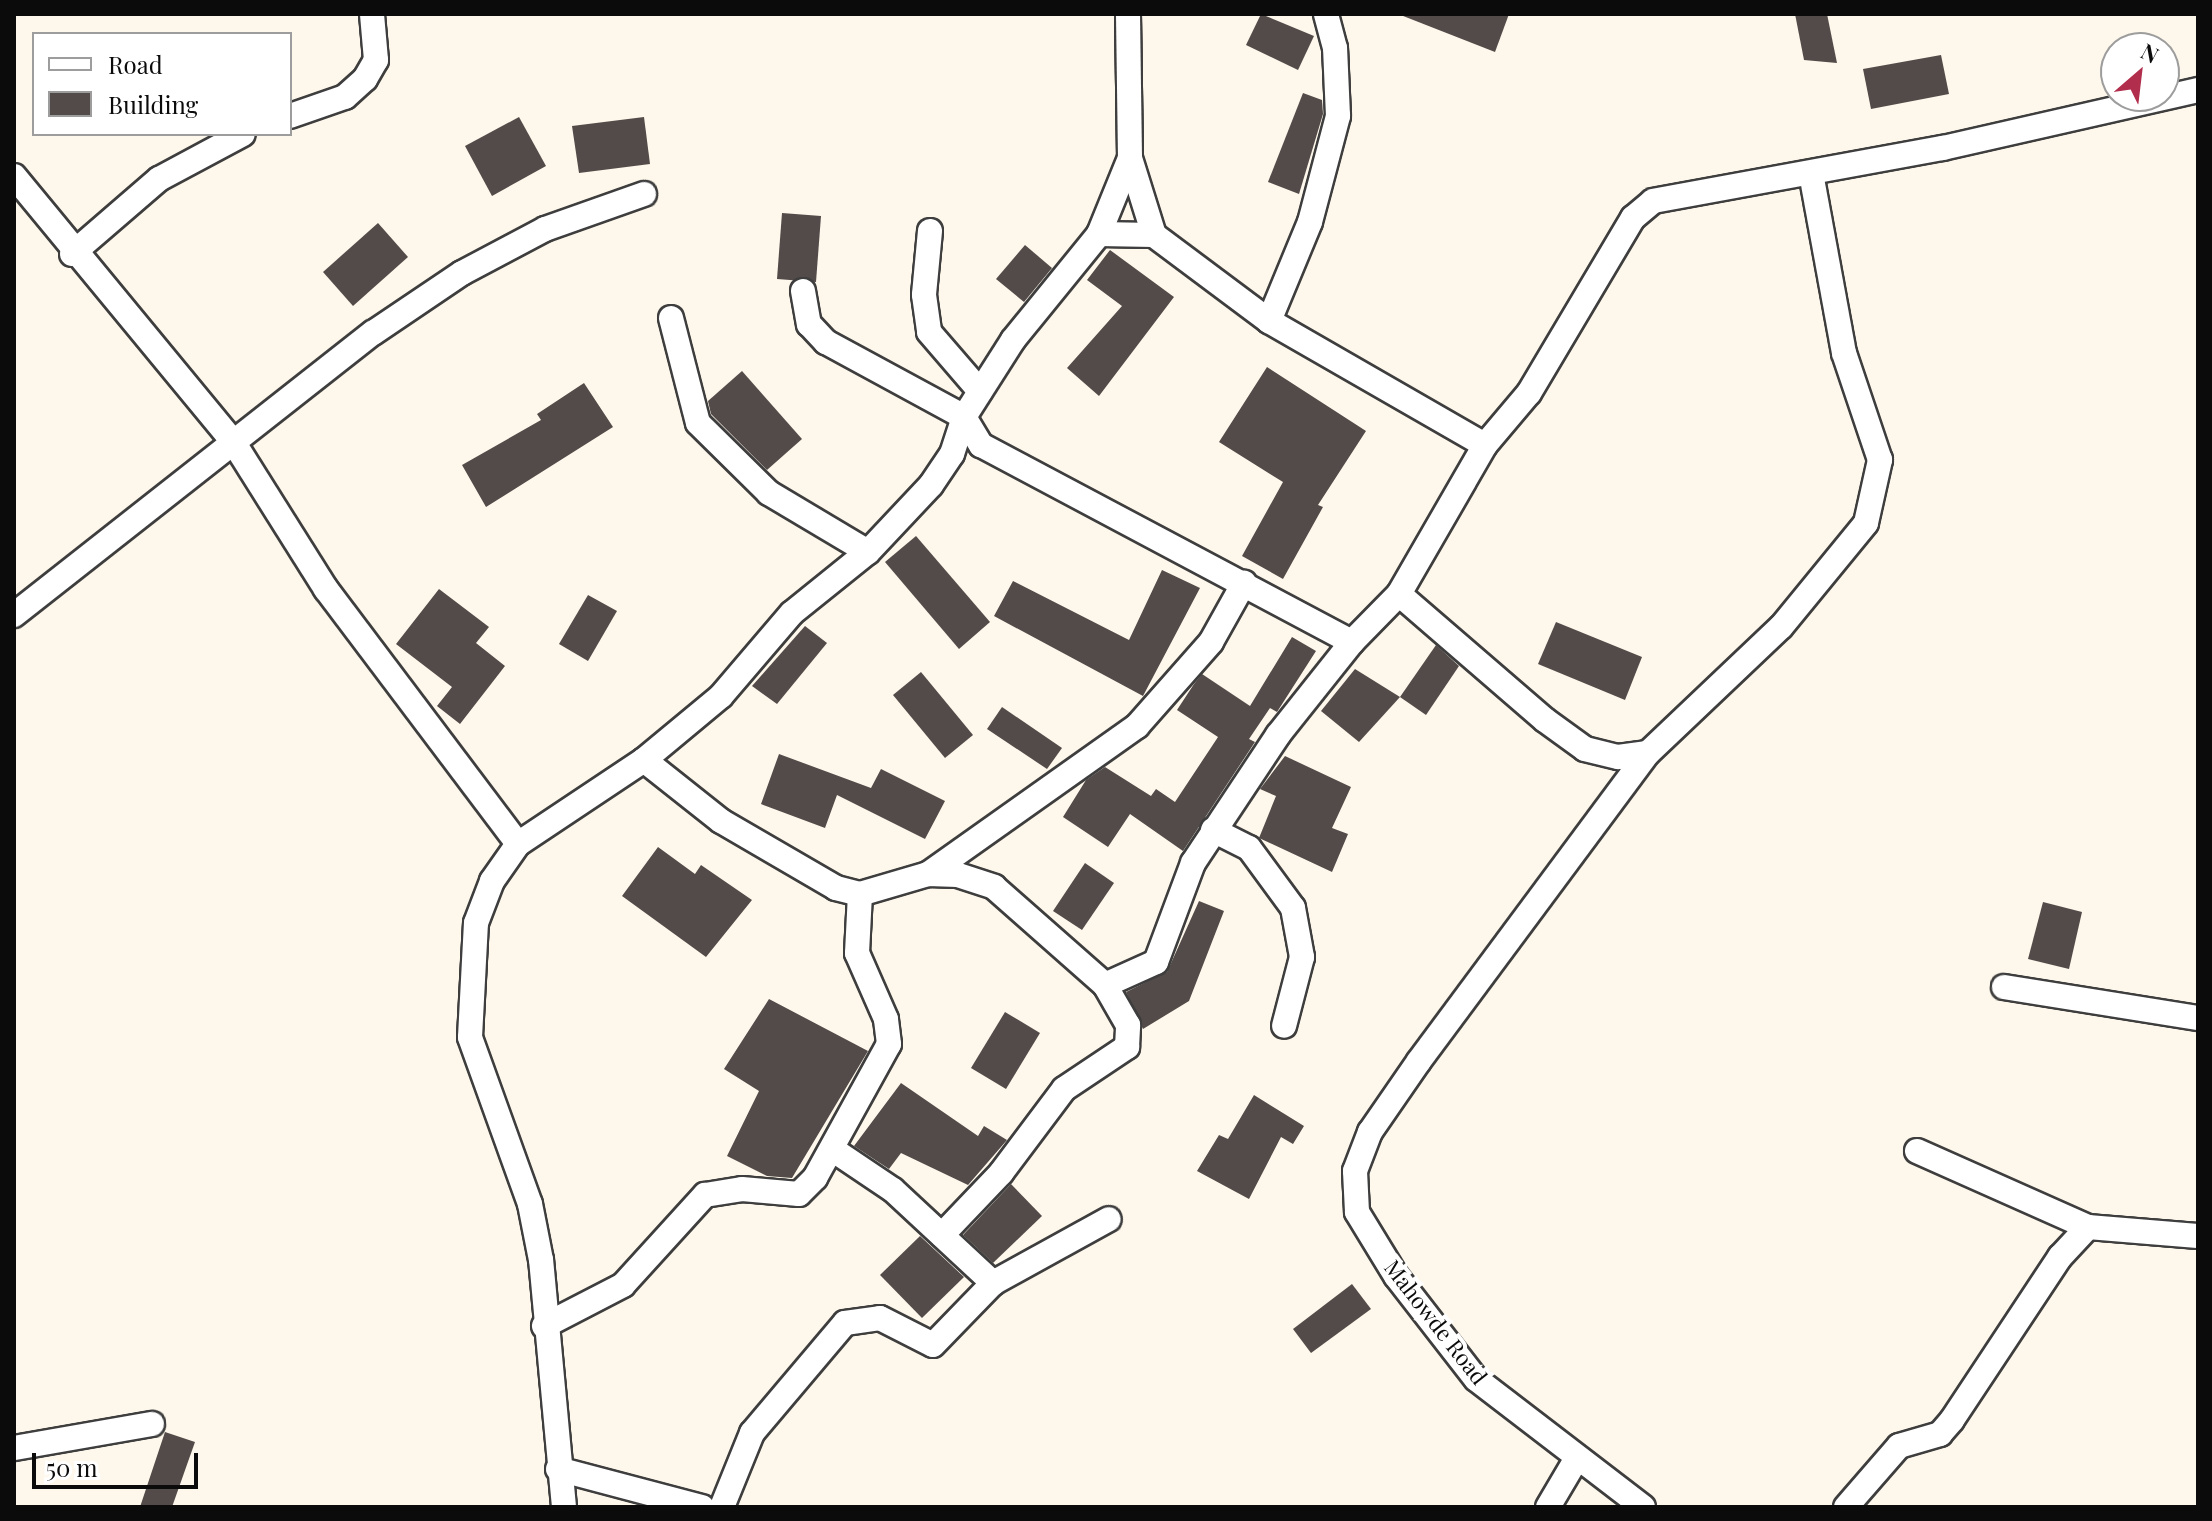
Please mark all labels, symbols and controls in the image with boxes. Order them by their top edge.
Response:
legend [32,32,292,136]
north arrow [2100,32,2180,112]
text: N [2136,36,2164,70]
text: Road [108,48,163,80]
text: Building [108,88,198,120]
street label: Mahowde Road [1379,1254,1493,1390]
scale bar [36,1437,202,1487]
text: 50 m [46,1451,98,1483]

